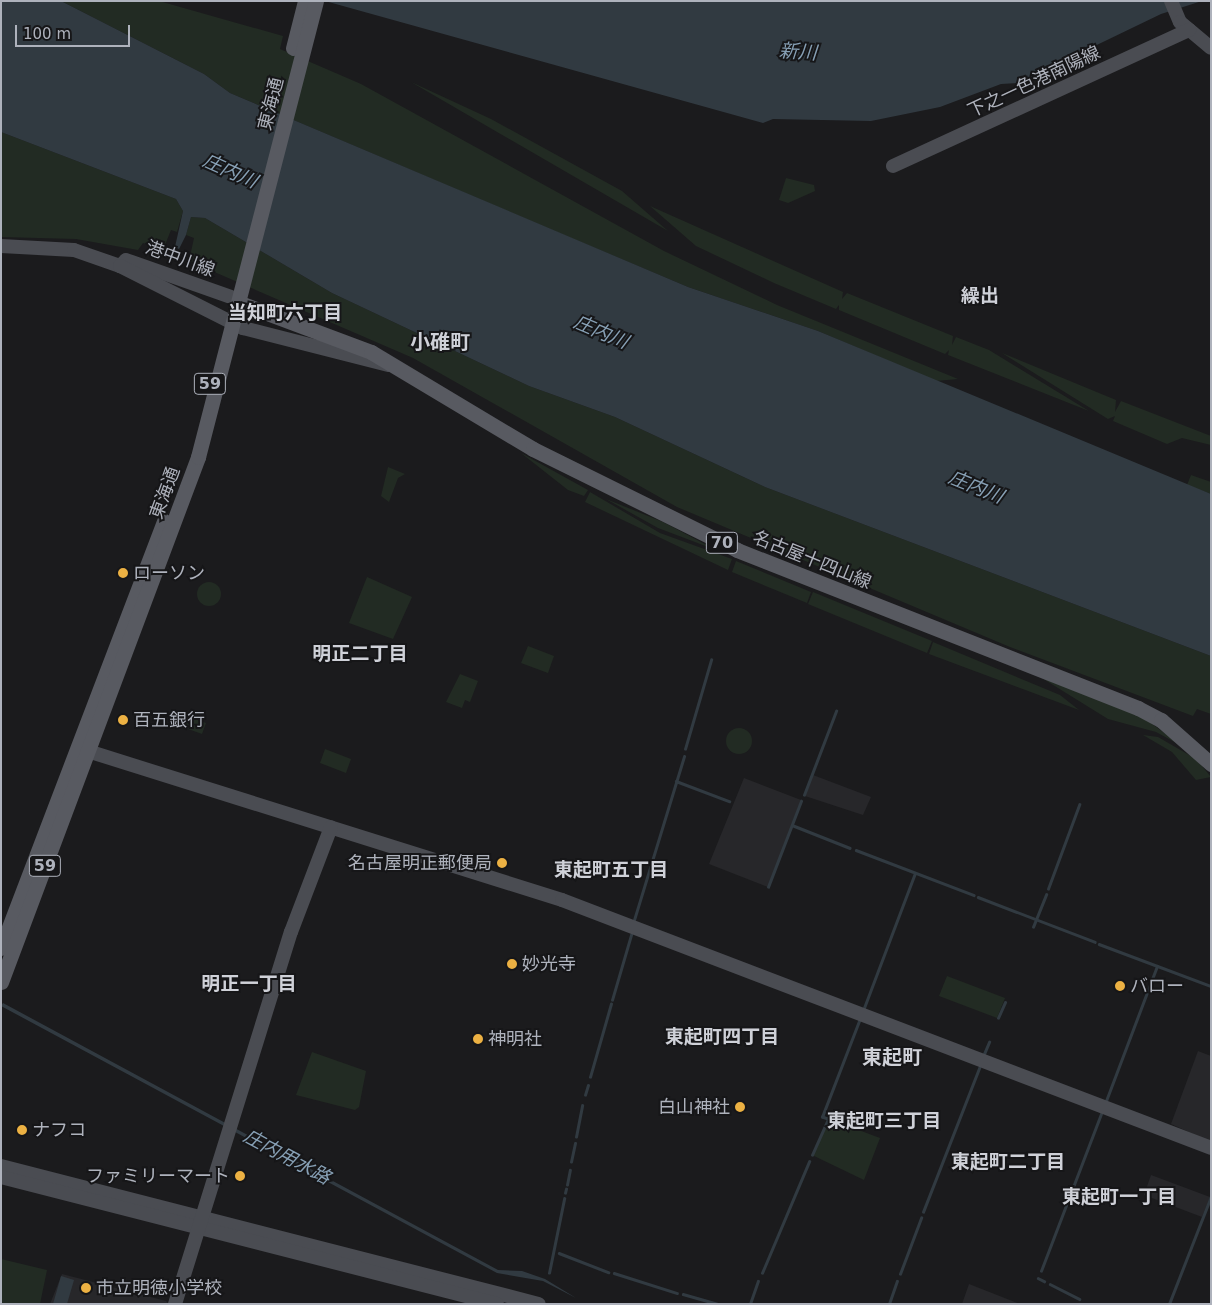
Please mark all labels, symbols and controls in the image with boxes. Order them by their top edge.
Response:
scale bar [18,15,132,47]
text: 100 m [23,25,71,43]
water label: 新川 [778,39,818,65]
street label: 下之一色港南陽線 [964,42,1104,122]
street label: 東海通 [254,75,288,133]
water label: 庄内川 [199,149,261,193]
street label: 港中川線 [142,237,218,281]
district label: 繰出 [961,285,999,307]
district label: 当知町六丁目 [228,302,342,324]
water label: 庄内川 [570,310,632,354]
district label: 小碓町 [410,330,470,354]
road number: 59 [194,370,226,398]
street label: 東海通 [146,464,184,522]
water label: 庄内川 [945,466,1007,508]
street label: 名古屋十四山線 [750,526,874,594]
road number: 70 [706,530,738,556]
place label: ローソン [133,562,205,584]
marker: ローソン [117,567,129,579]
district label: 明正二丁目 [313,643,407,665]
place label: 百五銀行 [133,709,205,731]
marker: 百五銀行 [117,714,129,726]
road number: 59 [29,852,61,879]
place label: 名古屋明正郵便局 [348,852,492,874]
marker: 名古屋明正郵便局 [496,857,508,869]
district label: 東起町五丁目 [554,859,668,881]
place label: 妙光寺 [522,953,576,975]
marker: 妙光寺 [506,958,518,970]
district label: 明正一丁目 [202,973,296,995]
place label: バロー [1130,975,1184,997]
marker: バロー [1114,980,1126,992]
district label: 東起町四丁目 [665,1026,779,1048]
place label: 神明社 [488,1028,542,1050]
marker: 神明社 [472,1033,484,1045]
district label: 東起町 [862,1045,922,1069]
place label: 白山神社 [658,1096,730,1118]
marker: 白山神社 [734,1101,746,1113]
district label: 東起町三丁目 [827,1110,941,1132]
place label: ナフコ [32,1119,86,1141]
marker: ナフコ [16,1124,28,1136]
water label: 庄内用水路 [240,1125,334,1189]
district label: 東起町二丁目 [951,1151,1065,1173]
place label: ファミリーマート [86,1165,230,1187]
marker: ファミリーマート [234,1170,246,1182]
district label: 東起町一丁目 [1062,1186,1176,1208]
place label: 市立明徳小学校 [96,1277,222,1299]
marker: 市立明徳小学校 [80,1282,92,1294]

